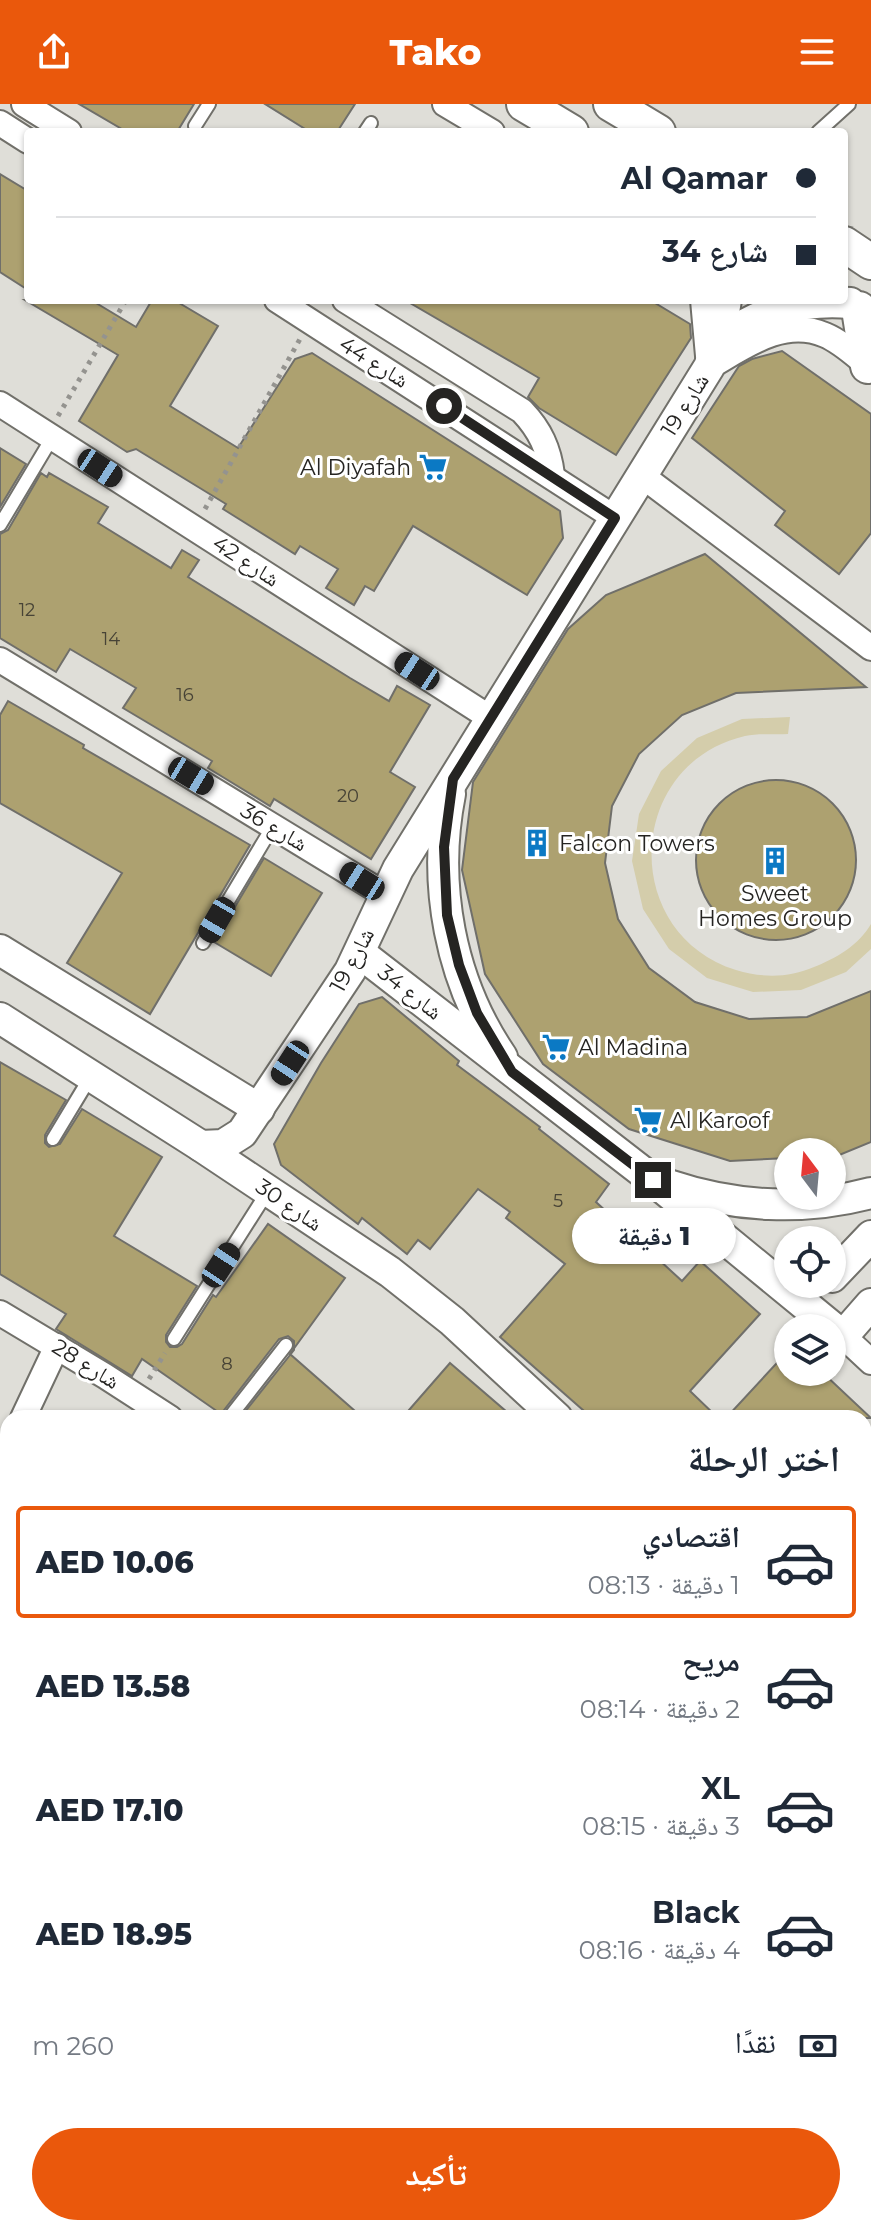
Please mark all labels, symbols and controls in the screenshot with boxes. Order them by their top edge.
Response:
icon: share [32,30,76,74]
text: Tako [389,30,482,74]
icon: menu [795,30,839,74]
text: Al Qamar [621,160,768,197]
text: شارع 34 [662,233,768,270]
street label: شارع 44 [334,330,414,394]
street label: شارع 19 [655,369,715,441]
route start [426,388,462,424]
car [73,445,127,491]
supermarket icon: Al Diyafah [418,452,448,482]
place label: Al Diyafah [300,454,411,481]
street label: شارع 42 [207,529,285,593]
house number: 12 [19,599,35,621]
house number: 14 [102,628,120,650]
car [390,648,444,694]
house number: 16 [176,684,194,706]
car [164,753,218,799]
house number: 20 [337,785,359,807]
street label: شارع 36 [236,797,312,857]
building icon: Falcon Towers [522,828,552,858]
place label: Falcon Towers [559,830,715,857]
building icon: Sweet Homes Group [760,846,790,876]
car [335,858,389,904]
place label: Sweet Homes Group [698,880,852,932]
car [195,893,239,947]
street label: شارع 19 [324,923,380,997]
street label: شارع 34 [372,958,448,1026]
supermarket icon: Al Madina [541,1032,571,1062]
place label: Al Madina [578,1034,688,1061]
car [267,1036,313,1090]
supermarket icon: Al Karoof [633,1105,663,1135]
place label: Al Karoof [670,1107,771,1134]
north arrow [774,1138,846,1210]
map controls [774,1138,846,1386]
route end [635,1162,671,1198]
street label: شارع 30 [251,1173,327,1237]
house number: 5 [553,1190,563,1212]
callout: 1 دقيقة [571,1208,735,1264]
text: 1 دقيقة [618,1220,690,1252]
button: locate [774,1226,846,1298]
car [198,1238,244,1292]
button: layers [774,1314,846,1386]
street label: شارع 28 [47,1333,125,1395]
house number: 8 [221,1353,233,1375]
text: اختر الرحلة [688,1436,840,1480]
text: اقتصادي [642,1518,740,1555]
icon: car [764,1526,836,1598]
text: AED 10.06 [36,1544,194,1581]
text: 1 دقيقة · 08:13 [587,1569,740,1601]
text: مريح [682,1642,740,1679]
icon: car [764,1650,836,1722]
text: AED 13.58 [36,1668,190,1705]
text: 2 دقيقة · 08:14 [579,1693,740,1725]
text: XL [701,1770,740,1807]
icon: car [764,1774,836,1846]
text: AED 17.10 [36,1792,184,1829]
text: 3 دقيقة · 08:15 [582,1810,740,1842]
text: Black [652,1894,740,1931]
icon: car [764,1898,836,1970]
text: AED 18.95 [36,1916,192,1953]
text: 4 دقيقة · 08:16 [578,1934,740,1966]
text: نقدًا [735,2024,776,2061]
icon: cash [796,2024,840,2068]
text: 260 m [32,2030,114,2062]
button: تأكيد [32,2128,840,2220]

